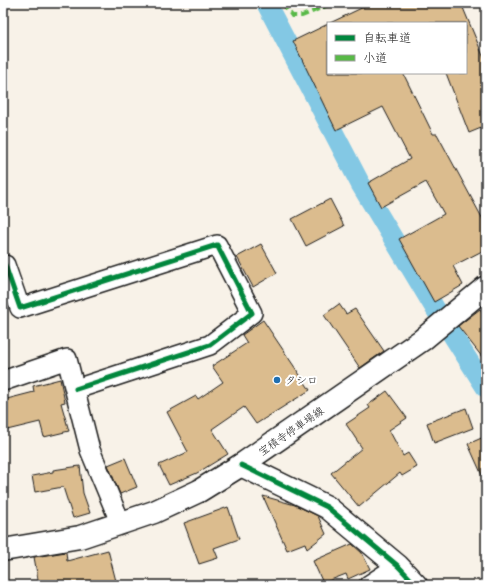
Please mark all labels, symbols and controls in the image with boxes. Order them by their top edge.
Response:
legend [327,22,467,74]
text: 自転車道 [363,31,411,46]
text: 小道 [363,51,387,66]
place label: タシロ [285,374,318,387]
marker: タシロ [272,375,282,385]
street label: 宝積寺停車場線 [256,404,327,459]

